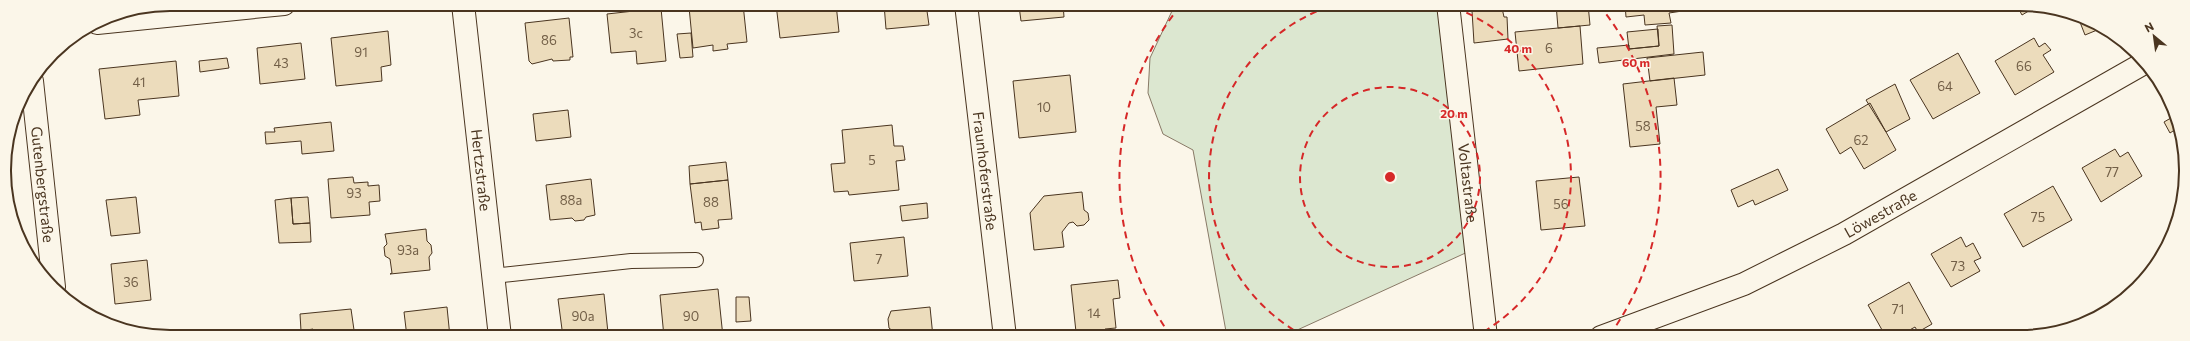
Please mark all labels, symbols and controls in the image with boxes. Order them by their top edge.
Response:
north arrow [2134,16,2174,56]
text: N [2142,19,2156,35]
house number: 3c [629,25,643,41]
house number: 86 [541,32,557,48]
house number: 6 [1545,40,1553,56]
text: 40 m [1504,41,1532,55]
house number: 91 [354,44,368,60]
house number: 43 [273,55,289,71]
text: 60 m [1622,55,1650,69]
house number: 66 [2016,58,2032,74]
house number: 41 [133,74,145,90]
house number: 64 [1937,78,1953,94]
house number: 10 [1037,99,1051,115]
text: 20 m [1440,106,1468,120]
street label: Fraunhoferstraße [970,110,1001,231]
house number: 58 [1635,118,1651,134]
street label: Gutenbergstraße [28,125,58,243]
street label: Hertzstraße [468,128,495,212]
house number: 62 [1853,132,1869,148]
street label: Voltastraße [1455,142,1482,224]
house number: 5 [868,152,876,168]
house number: 77 [2105,164,2119,180]
centre of rings [1383,170,1397,184]
house number: 93 [346,185,362,201]
street label: Löwestraße [1841,186,1920,241]
house number: 88a [560,192,582,208]
house number: 88 [703,194,719,210]
house number: 56 [1553,196,1569,212]
house number: 75 [2031,209,2045,225]
house number: 93a [397,242,419,258]
house number: 7 [876,251,883,267]
house number: 73 [1951,258,1965,274]
house number: 36 [123,274,139,290]
house number: 71 [1892,301,1904,317]
house number: 14 [1087,305,1101,321]
house number: 90a [571,308,595,324]
house number: 90 [683,308,699,324]

